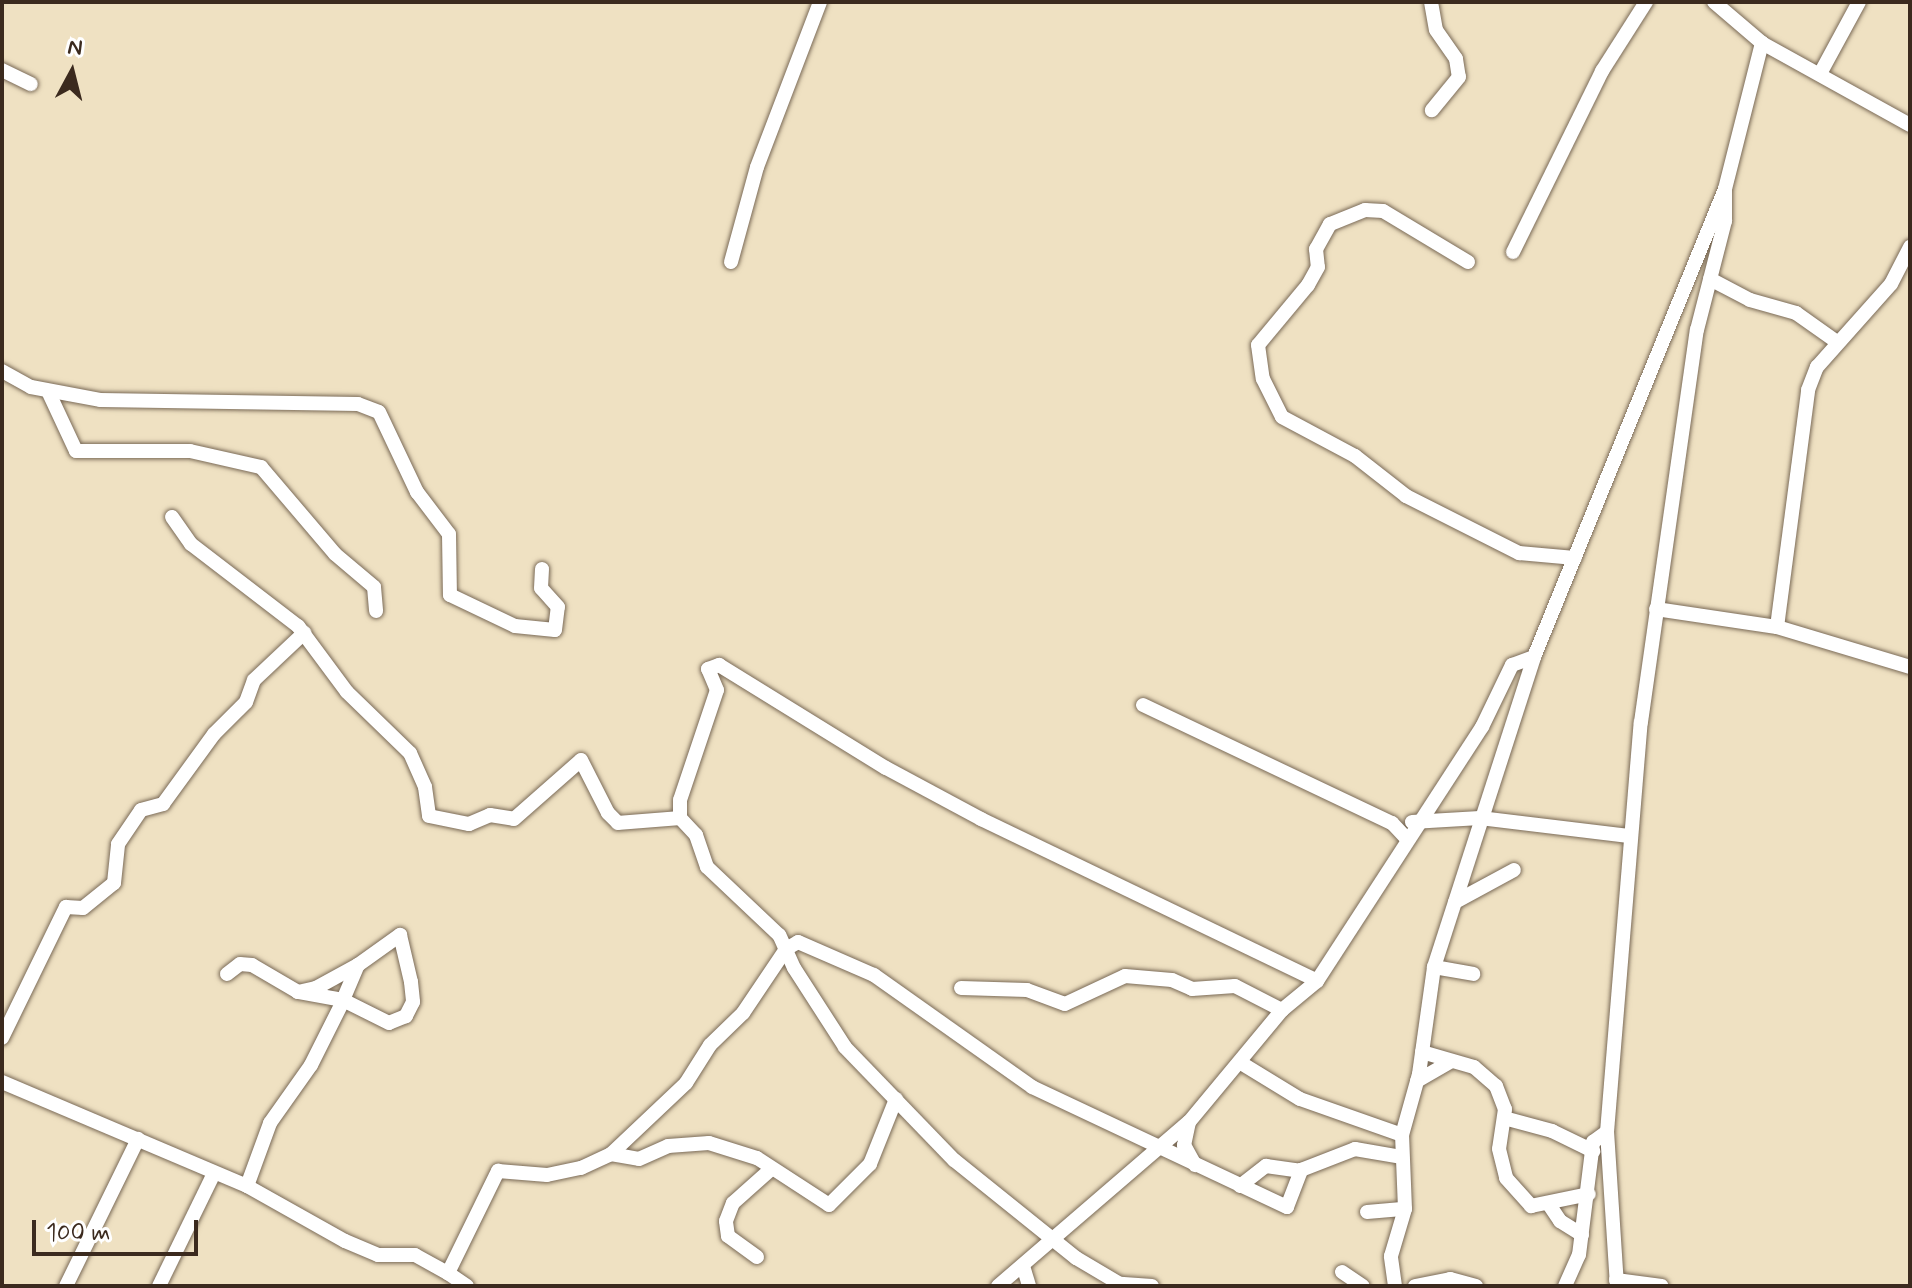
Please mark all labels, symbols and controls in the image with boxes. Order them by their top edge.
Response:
north arrow [32,32,112,112]
text: N [66,33,84,63]
scale bar [36,1204,202,1254]
text: 100 m [46,1218,110,1249]

